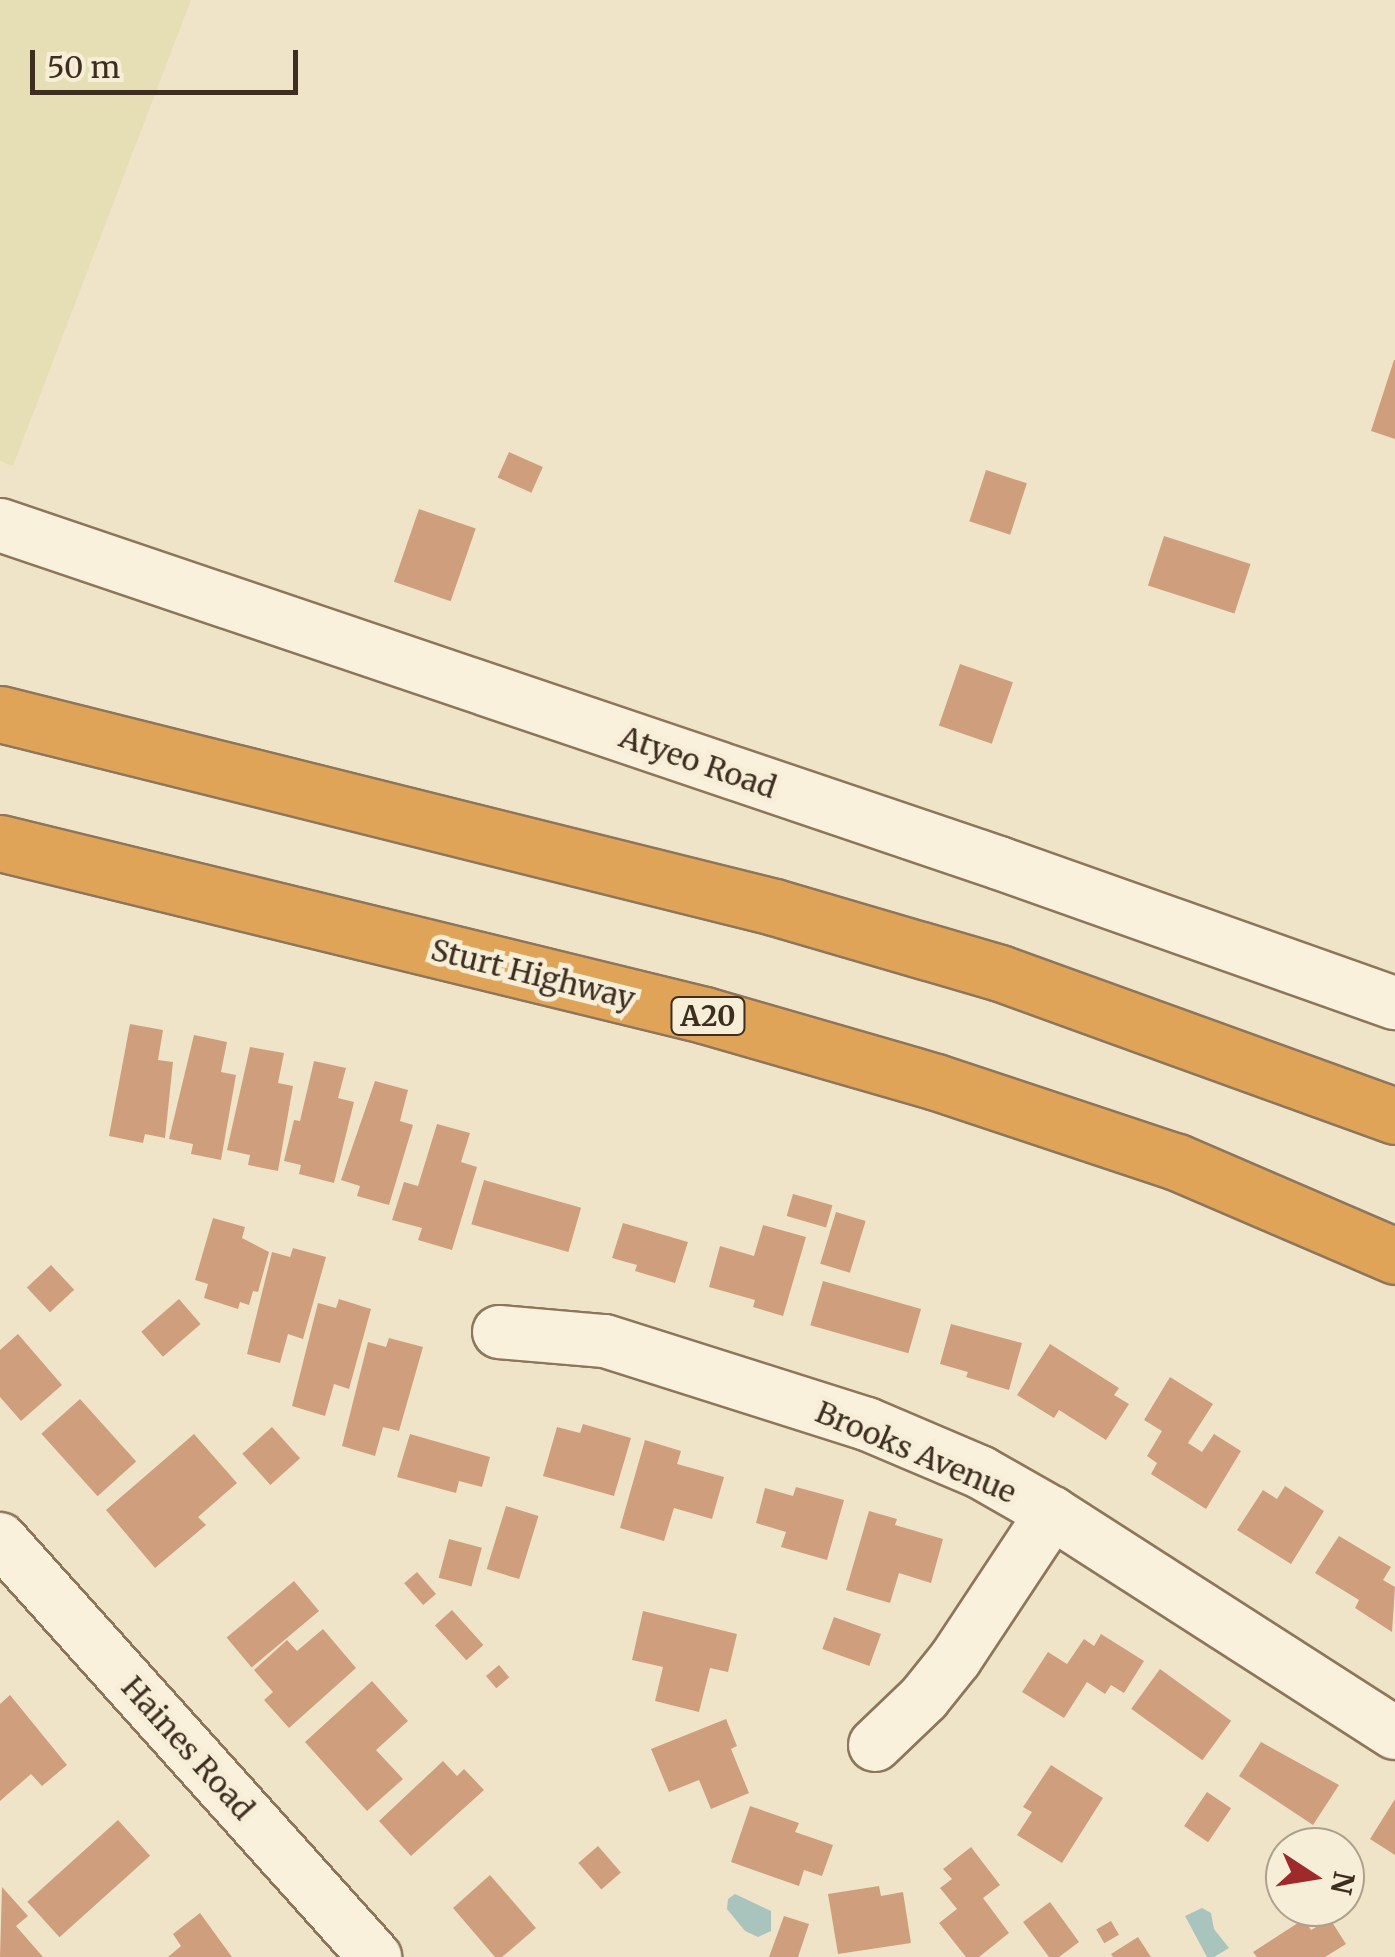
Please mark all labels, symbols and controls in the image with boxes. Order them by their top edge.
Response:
scale bar [35,30,302,92]
text: 50 m [47,48,120,86]
street label: Atyeo Road [615,718,781,806]
street label: Sturt Highway [427,931,639,1017]
road number: A20 [668,993,748,1039]
street label: Brooks Avenue [810,1394,1022,1510]
street label: Haines Road [114,1669,262,1827]
north arrow [1265,1827,1365,1927]
text: N [1322,1868,1362,1897]

